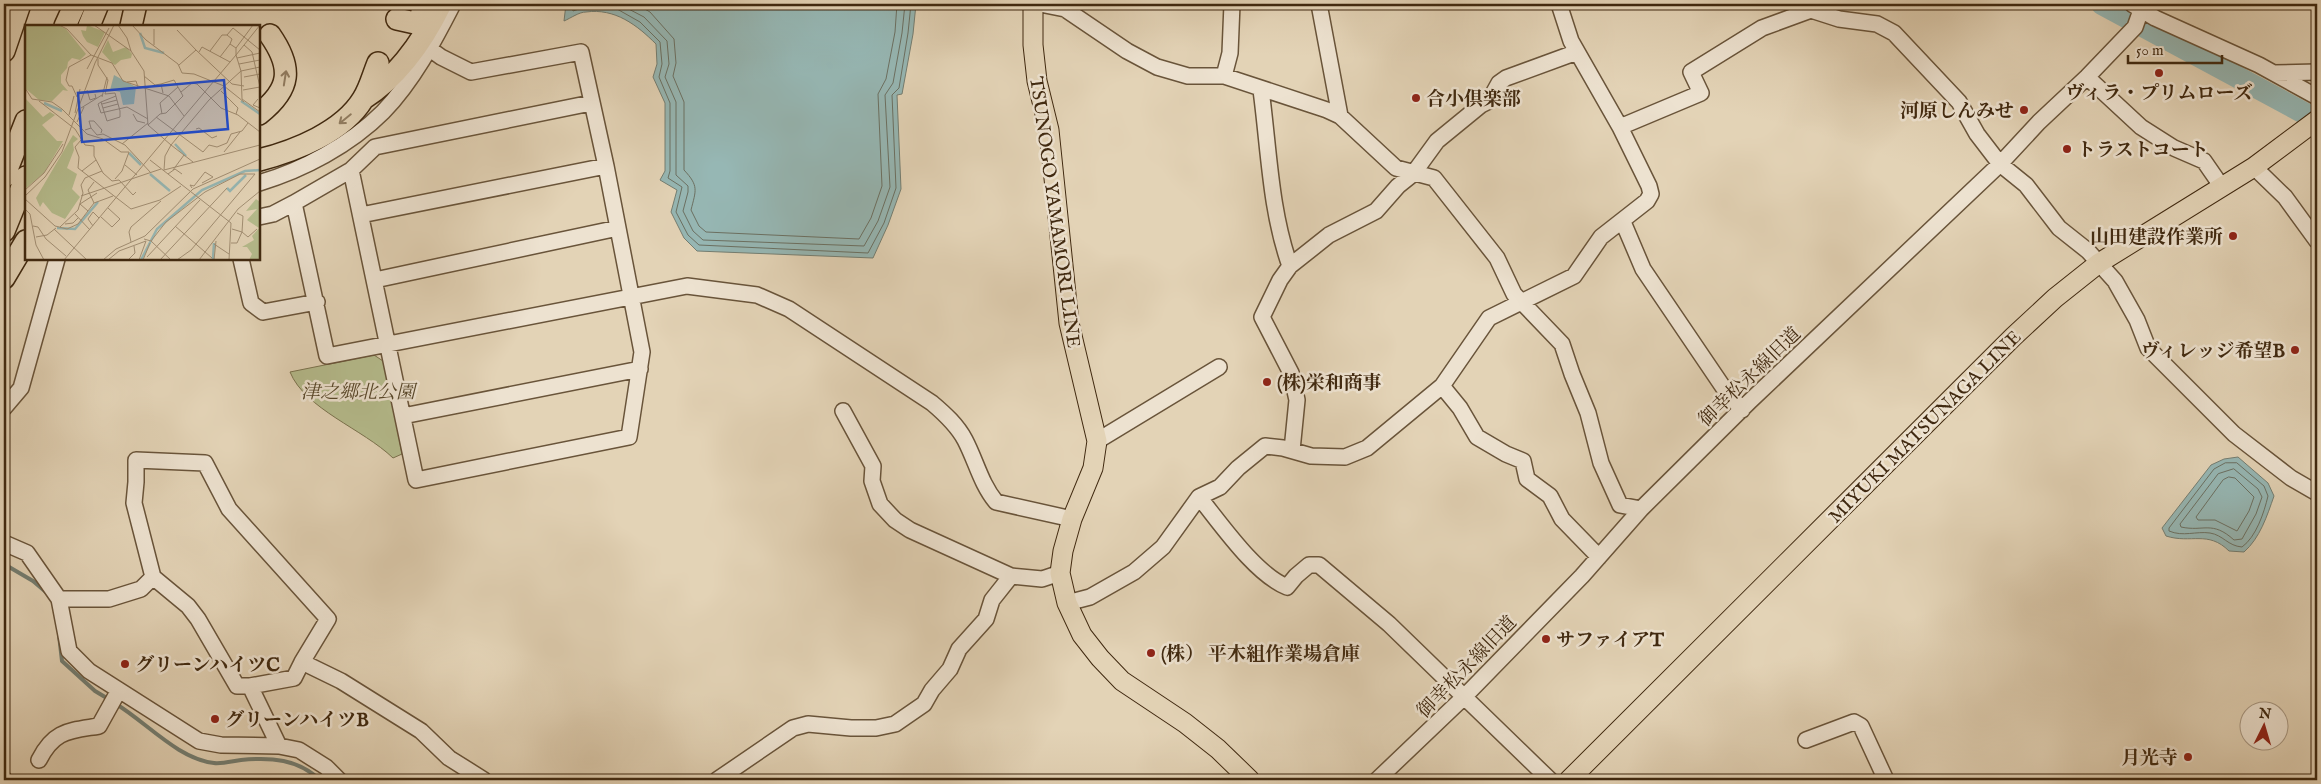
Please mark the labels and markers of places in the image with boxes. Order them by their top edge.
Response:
marker: ヴィラ・プリムローズ [2153,67,2165,79]
place label: ヴィラ・プリムローズ [2065,82,2253,106]
place label: 合小倶楽部 [1426,88,1521,112]
marker: 合小倶楽部 [1410,92,1422,104]
place label: 河原しんみせ [1900,100,2014,124]
marker: 河原しんみせ [2018,104,2030,116]
place label: トラストコート [2077,139,2209,163]
marker: トラストコート [2061,143,2073,155]
place label: 山田建設作業所 [2090,226,2223,250]
marker: 山田建設作業所 [2227,230,2239,242]
place label: ヴィレッジ希望B [2141,340,2285,364]
marker: ヴィレッジ希望B [2289,344,2301,356]
place label: (株)栄和商事 [1277,372,1382,396]
marker: (株)栄和商事 [1261,376,1273,388]
place label: サファイアT [1556,629,1665,653]
marker: サファイアT [1540,633,1552,645]
place label: (株） 平木組作業場倉庫 [1161,643,1360,667]
marker: (株） 平木組作業場倉庫 [1145,647,1157,659]
place label: グリーンハイツC [135,654,280,678]
marker: グリーンハイツC [119,658,131,670]
place label: グリーンハイツB [225,709,369,733]
marker: グリーンハイツB [209,713,221,725]
place label: 月光寺 [2121,747,2178,771]
marker: 月光寺 [2182,751,2194,763]

